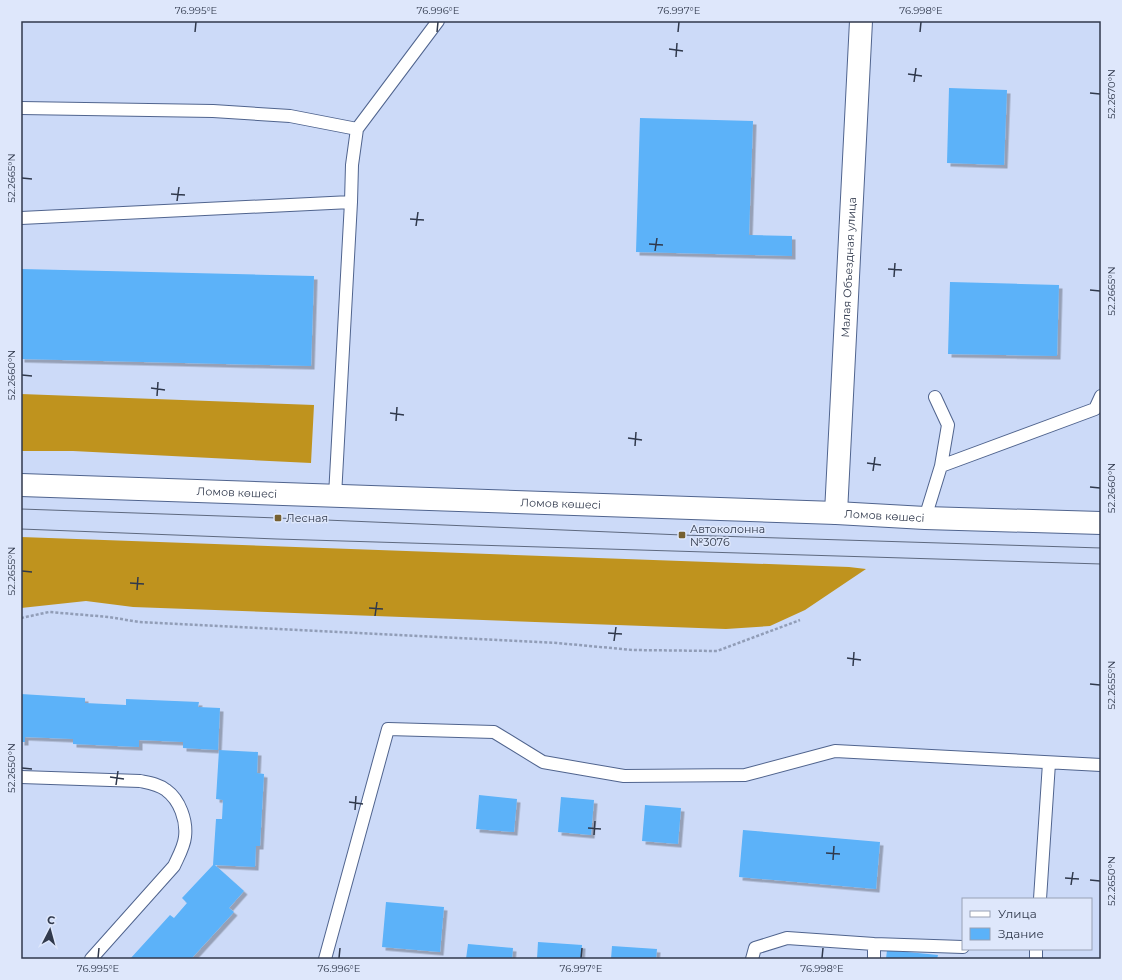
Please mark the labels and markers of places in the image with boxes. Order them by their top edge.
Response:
place label: Лесная [286,511,328,525]
marker: Лесная [273,513,283,523]
place label: Автоколонна №3076 [690,522,765,549]
marker: Автоколонна №3076 [677,530,687,540]

